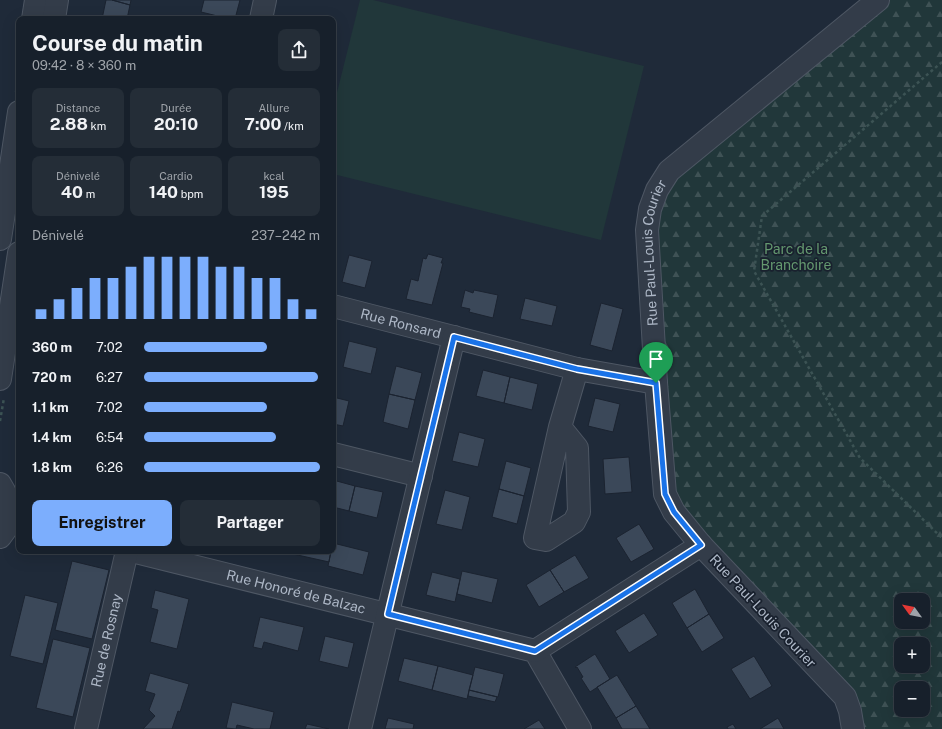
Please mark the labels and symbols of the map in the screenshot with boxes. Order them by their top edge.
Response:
street label: Rue Paul-Louis Courier [639,176,670,327]
park label: Parc de la Branchoire [761,241,831,273]
street label: Rue Ronsard [359,305,443,342]
pin [639,342,673,383]
street label: Rue Paul-Louis Courier [706,551,820,671]
street label: Rue Honoré de Balzac [225,567,367,617]
street label: Rue de Rosnay [88,592,125,689]
north arrow [894,593,930,629]

